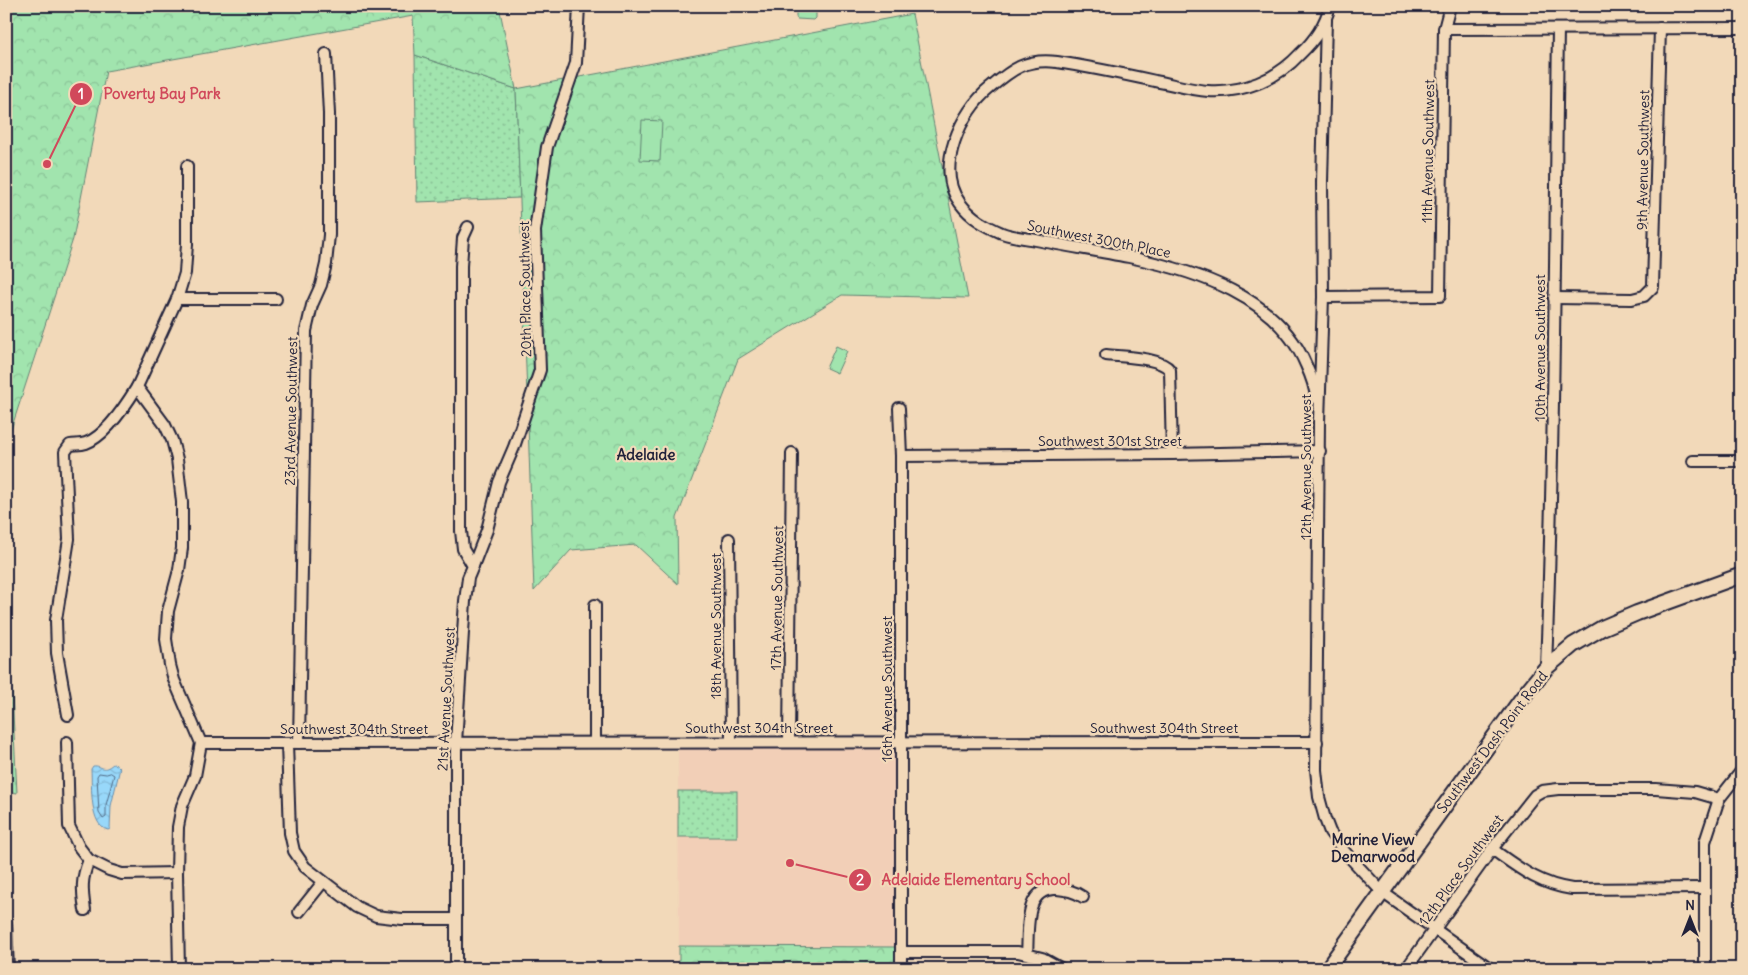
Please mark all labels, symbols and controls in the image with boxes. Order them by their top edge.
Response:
callout: Poverty Bay Park [69,79,231,109]
street label: 11th Avenue Southwest [1418,79,1438,223]
text: 1 [78,84,84,103]
text: Poverty Bay Park [103,84,221,104]
street label: 9th Avenue Southwest [1633,89,1653,230]
street label: Southwest 300th Place [1026,216,1172,262]
street label: 20th Place Southwest [515,220,535,357]
street label: 10th Avenue Southwest [1531,274,1549,422]
street label: 23rd Avenue Southwest [281,336,301,486]
street label: 12th Avenue Southwest [1297,394,1315,540]
street label: Southwest 301st Street [1038,432,1182,450]
district label: Adelaide [617,445,675,464]
street label: 17th Avenue Southwest [767,525,787,671]
street label: 18th Avenue Southwest [707,553,725,699]
street label: 16th Avenue Southwest [878,616,896,762]
street label: 21st Avenue Southwest [433,626,459,771]
street label: Southwest Dash Point Road [1433,667,1551,817]
street label: Southwest 304th Street [685,719,833,737]
street label: Southwest 304th Street [1090,719,1238,737]
street label: Southwest 304th Street [280,720,428,738]
street label: 12th Place Southwest [1415,811,1507,929]
district label: Marine View Demarwood [1331,830,1415,866]
callout: Adelaide Elementary School [847,865,1081,895]
text: 2 [856,870,864,889]
text: Adelaide Elementary School [882,870,1070,890]
north arrow [1666,892,1716,942]
text: N [1685,896,1695,914]

